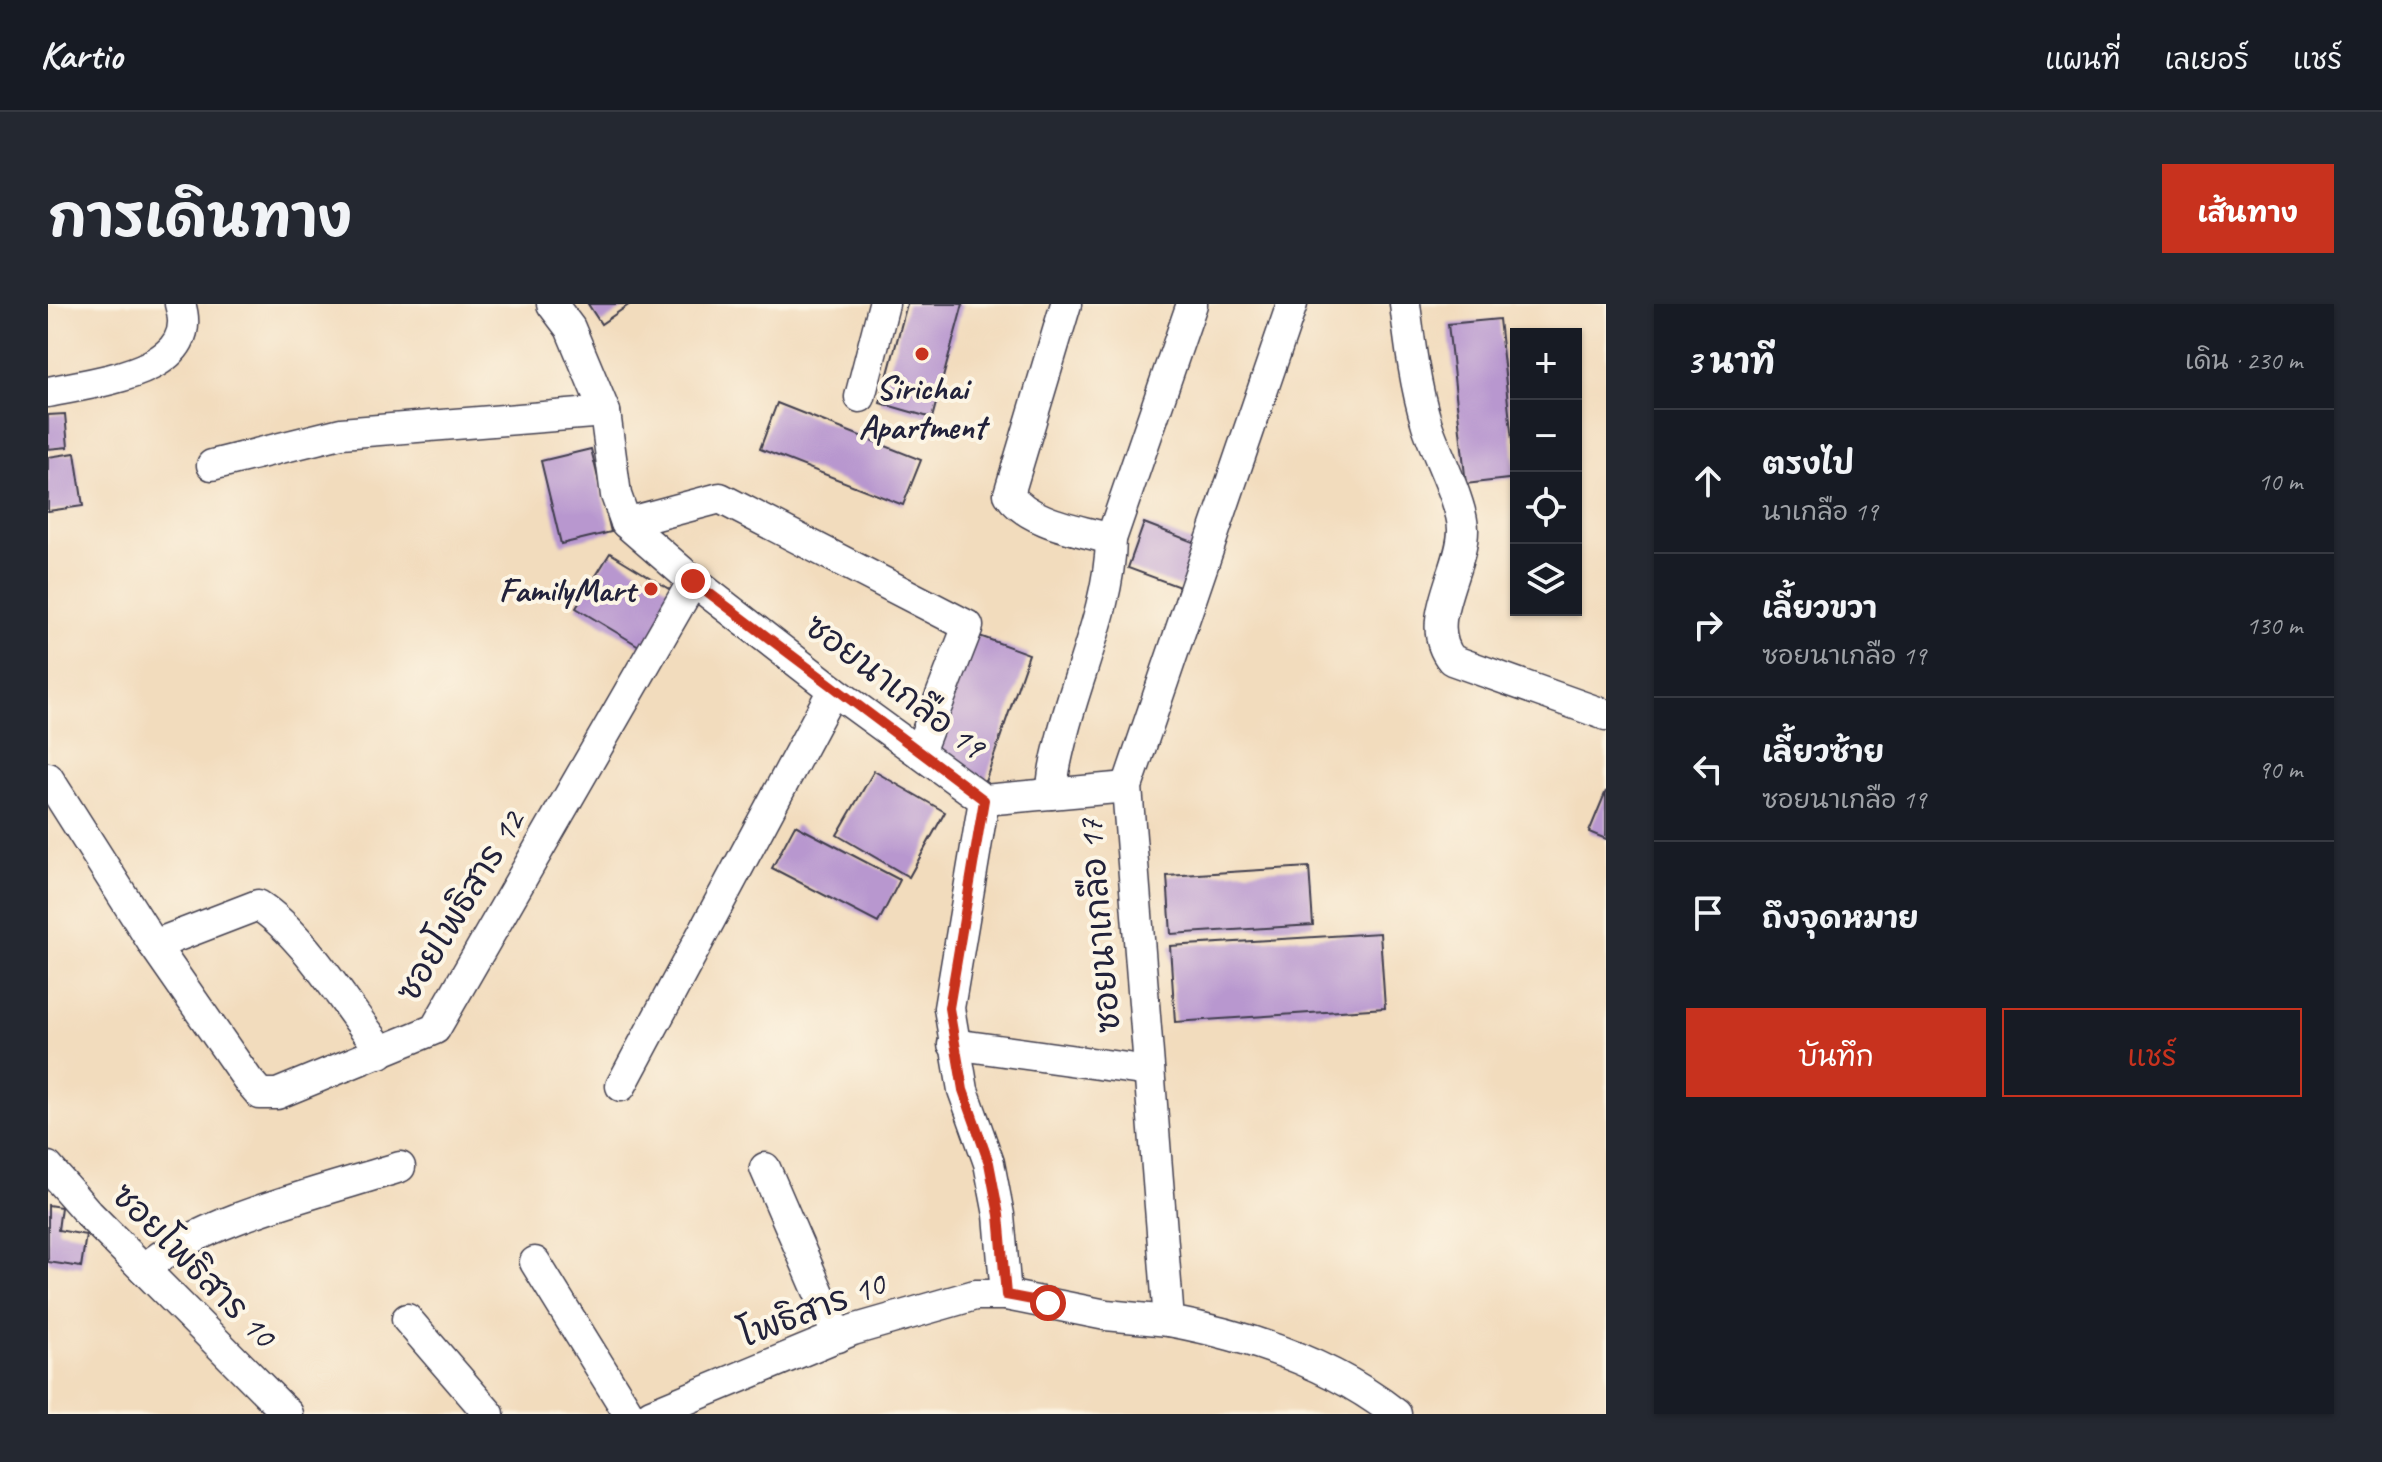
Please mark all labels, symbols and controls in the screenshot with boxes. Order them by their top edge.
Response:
text: Kartio [40,32,122,79]
text: แผนที่ [2045,42,2120,77]
text: เลเยอร์ [2164,42,2249,77]
text: แชร์ [2293,42,2342,77]
button: เส้นทาง [2162,164,2334,253]
text: การเดินทาง [48,182,352,253]
map controls [1510,328,1582,616]
button: + [1510,328,1582,400]
text: 3 นาที [1686,340,1775,383]
text: เดิน · 230 m [2185,344,2302,377]
marker: Sirichai Apartment [913,345,931,363]
place label: Sirichai Apartment [859,366,990,448]
button: − [1510,400,1582,472]
text: ตรงไป [1762,445,1854,483]
icon: ahead [1686,459,1730,503]
text: 10 m [2258,465,2302,498]
button: locate [1510,472,1582,544]
text: นาเกลือ 19 [1762,495,1878,528]
button: layers [1510,544,1582,616]
route end [675,563,711,599]
place label: FamilyMart [499,568,639,611]
marker: FamilyMart [642,580,660,598]
text: เลี้ยวขวา [1762,589,1877,627]
icon: right [1686,603,1730,647]
street label: ซอยนาเกลือ 19 [796,604,996,769]
text: 130 m [2246,609,2302,642]
text: ซอยนาเกลือ 19 [1762,639,1926,672]
text: เลี้ยวซ้าย [1762,733,1884,771]
icon: left [1686,747,1730,791]
text: 90 m [2258,753,2302,786]
text: ซอยนาเกลือ 19 [1762,783,1926,816]
street label: ซอยโพธิสาร 12 [385,800,535,1009]
street label: ซอยนาเกลือ 17 [1068,816,1130,1035]
icon: arrive [1686,891,1730,935]
text: ถึงจุดหมาย [1762,899,1919,937]
button: บันทึก [1686,1008,1986,1097]
button: แชร์ [2002,1008,2302,1097]
street label: ซอยโพธิสาร 10 [103,1173,288,1358]
street label: โพธิสาร 10 [733,1260,893,1356]
route start [1030,1285,1066,1321]

